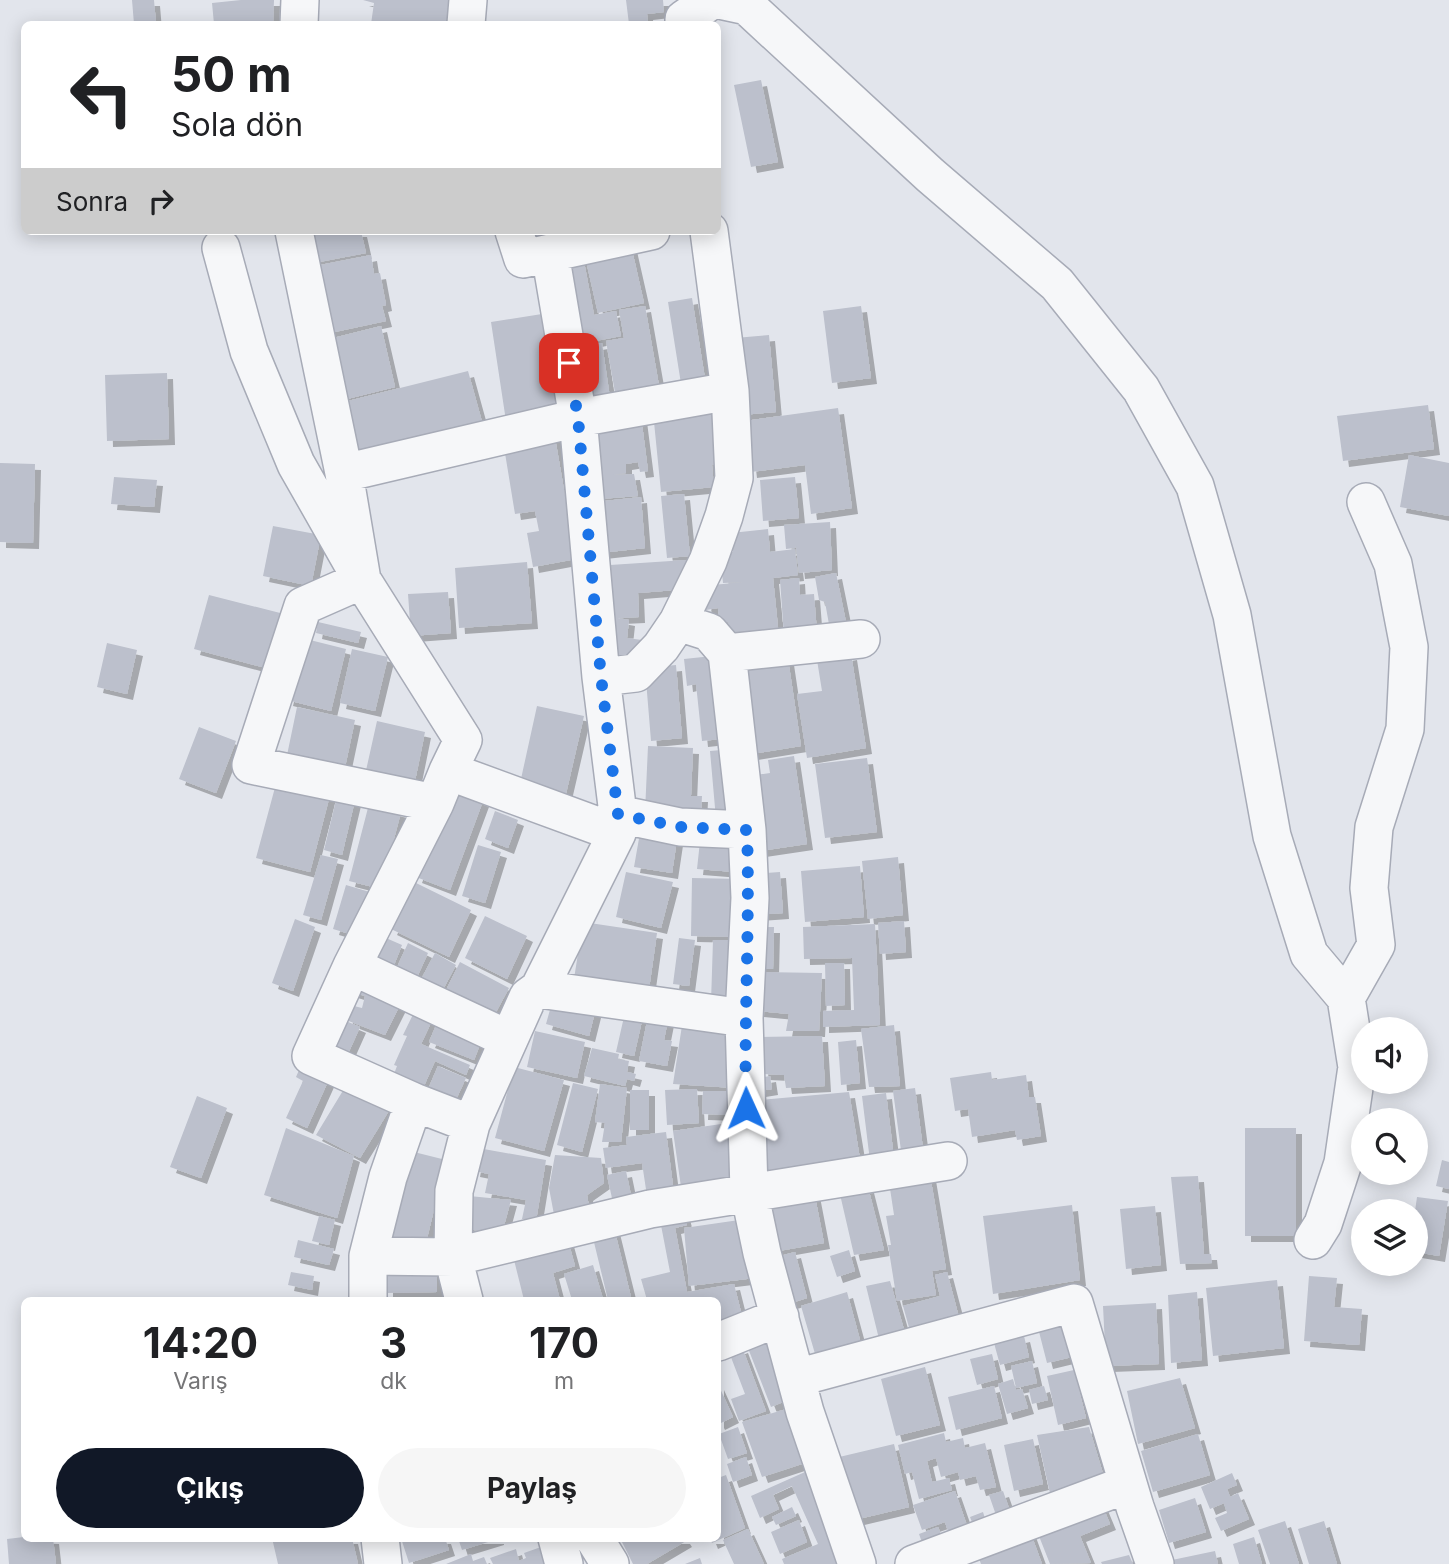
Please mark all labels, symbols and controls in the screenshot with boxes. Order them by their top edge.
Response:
text: 50 m [171,45,292,104]
icon: left [56,49,147,140]
text: Sola dön [171,105,303,144]
icon: right [142,182,180,220]
text: Sonra [56,186,128,217]
pin [539,333,599,393]
icon: arrive [550,344,588,382]
map controls [1351,1017,1428,1276]
button: sound [1351,1017,1428,1094]
position arrow [709,1071,783,1145]
button: search [1351,1108,1428,1185]
button: layers [1351,1199,1428,1276]
text: 14:20 [143,1317,258,1368]
text: 3 [380,1317,407,1368]
text: 170 [529,1317,599,1368]
text: Varış [173,1367,228,1395]
text: dk [380,1367,407,1395]
text: m [554,1367,574,1395]
button: Çıkış [56,1448,364,1528]
button: Paylaş [378,1448,686,1528]

